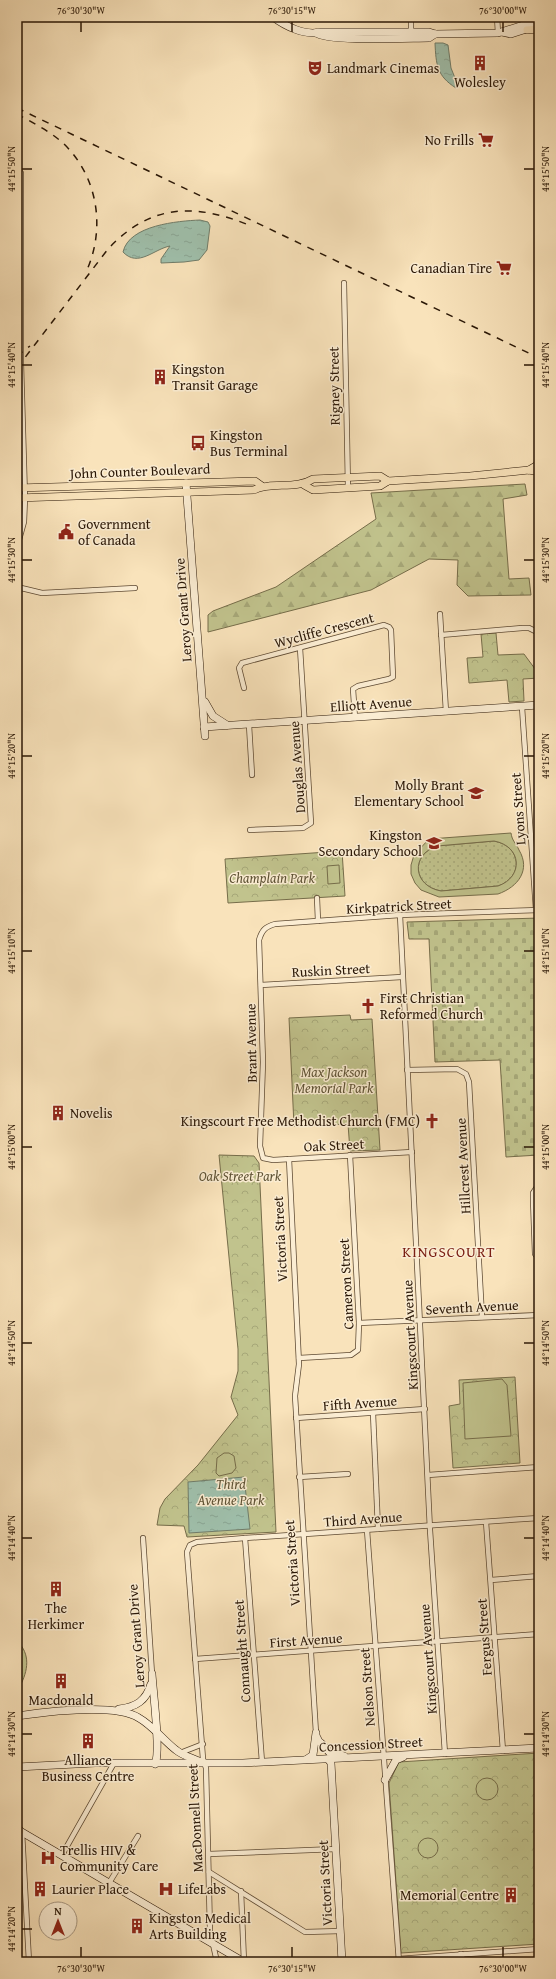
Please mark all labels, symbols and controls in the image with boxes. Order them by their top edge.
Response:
text: 76°30'30"W [57,3,105,18]
text: 76°30'15"W [268,3,316,18]
text: 76°30'00"W [479,3,527,18]
building icon: Wolesley [471,54,489,72]
place label: Landmark Cinemas [327,58,439,78]
theatre icon: Landmark Cinemas [306,59,324,77]
place label: Wolesley [454,72,506,92]
place label: No Frills [425,130,474,150]
supermarket icon: No Frills [477,131,495,149]
text: 44°15'50"N [4,146,19,192]
text: 44°15'50"N [538,146,553,192]
place label: Canadian Tire [410,258,492,278]
supermarket icon: Canadian Tire [495,259,513,277]
text: 44°15'40"N [4,342,19,388]
text: 44°15'40"N [538,342,553,388]
street label: Rigney Street [323,346,345,426]
place label: Kingston Transit Garage [172,359,259,395]
building icon: Kingston Transit Garage [151,368,169,386]
place label: Kingston Bus Terminal [210,425,288,461]
bus stop icon: Kingston Bus Terminal [189,434,207,452]
street label: John Counter Boulevard [67,459,211,484]
place label: Government of Canada [78,514,151,550]
public building icon: Government of Canada [57,523,75,541]
text: 44°15'30"N [4,537,19,583]
text: 44°15'30"N [538,537,553,583]
street label: Leroy Grant Drive [169,557,197,663]
street label: Wycliffe Crescent [272,607,376,653]
street label: Elliott Avenue [329,691,413,717]
street label: Douglas Avenue [284,720,310,814]
text: 44°15'20"N [4,733,19,779]
text: 44°15'20"N [538,733,553,779]
street label: Lyons Street [505,772,531,846]
place label: Molly Brant Elementary School [354,775,464,811]
school or university icon: Molly Brant Elementary School [467,784,485,802]
place label: Kingston Secondary School [319,825,422,861]
school or university icon: Kingston Secondary School [425,834,443,852]
park label: Champlain Park [229,868,315,888]
street label: Kirkpatrick Street [346,893,452,919]
text: 44°15'10"N [4,928,19,974]
text: 44°15'10"N [538,928,553,974]
street label: Ruskin Street [291,958,371,982]
place label: First Christian Reformed Church [380,988,483,1024]
church icon: First Christian Reformed Church [359,997,377,1015]
street label: Brant Avenue [240,1003,262,1083]
park label: Max Jackson Memorial Park [295,1062,374,1098]
place label: Novelis [70,1103,113,1123]
building icon: Novelis [49,1104,67,1122]
place label: Kingscourt Free Methodist Church (FMC) [181,1111,420,1131]
church icon: Kingscourt Free Methodist Church (FMC) [423,1112,441,1130]
street label: Hillcrest Avenue [450,1117,475,1214]
text: 44°15'00"N [4,1124,19,1170]
text: 44°15'00"N [538,1124,553,1170]
street label: Oak Street [303,1133,365,1157]
park label: Oak Street Park [199,1166,282,1186]
street label: Victoria Street [268,1195,292,1283]
street label: Cameron Street [334,1238,358,1330]
district label: KINGSCOURT [402,1241,496,1262]
street label: Kingscourt Avenue [397,1279,423,1391]
street label: Seventh Avenue [425,1295,520,1319]
text: 44°14'50"N [4,1320,19,1366]
text: 44°14'50"N [538,1320,553,1366]
street label: Fifth Avenue [322,1390,398,1416]
park label: Third Avenue Park [197,1474,265,1510]
street label: Third Avenue [323,1506,403,1532]
text: 44°14'40"N [4,1515,19,1561]
text: 44°14'40"N [538,1515,553,1561]
street label: Victoria Street [279,1519,305,1607]
building icon: The Herkimer [47,1580,65,1598]
street label: Leroy Grant Drive [122,1583,150,1689]
place label: The Herkimer [28,1598,84,1634]
street label: Fergus Street [471,1598,497,1676]
street label: Connaught Street [228,1599,256,1703]
street label: Kingscourt Avenue [414,1603,442,1715]
street label: First Avenue [269,1627,344,1653]
street label: Nelson Street [354,1647,380,1727]
building icon: Macdonald [52,1672,70,1690]
place label: Macdonald [29,1690,94,1710]
text: 44°14'30"N [4,1711,19,1757]
text: 44°14'30"N [538,1711,553,1757]
street label: Concession Street [319,1731,423,1757]
building icon: Alliance Business Centre [79,1732,97,1750]
place label: Alliance Business Centre [42,1750,135,1786]
street label: MacDonnell Street [182,1763,208,1873]
street label: Victoria Street [313,1839,337,1927]
place label: Trellis HIV & Community Care [60,1840,159,1876]
hospital icon: Trellis HIV & Community Care [39,1849,57,1867]
place label: Laurier Place [52,1879,129,1899]
place label: LifeLabs [178,1879,226,1899]
building icon: Laurier Place [31,1880,49,1898]
hospital icon: LifeLabs [157,1880,175,1898]
place label: Memorial Centre [400,1885,499,1905]
building icon: Memorial Centre [502,1886,520,1904]
north arrow [38,1901,78,1941]
text: N [54,1903,62,1919]
text: 44°14'20"N [4,1906,19,1952]
place label: Kingston Medical Arts Building [149,1908,251,1944]
building icon: Kingston Medical Arts Building [128,1917,146,1935]
text: 76°30'30"W [57,1961,105,1976]
text: 76°30'15"W [268,1961,316,1976]
text: 76°30'00"W [479,1961,527,1976]

